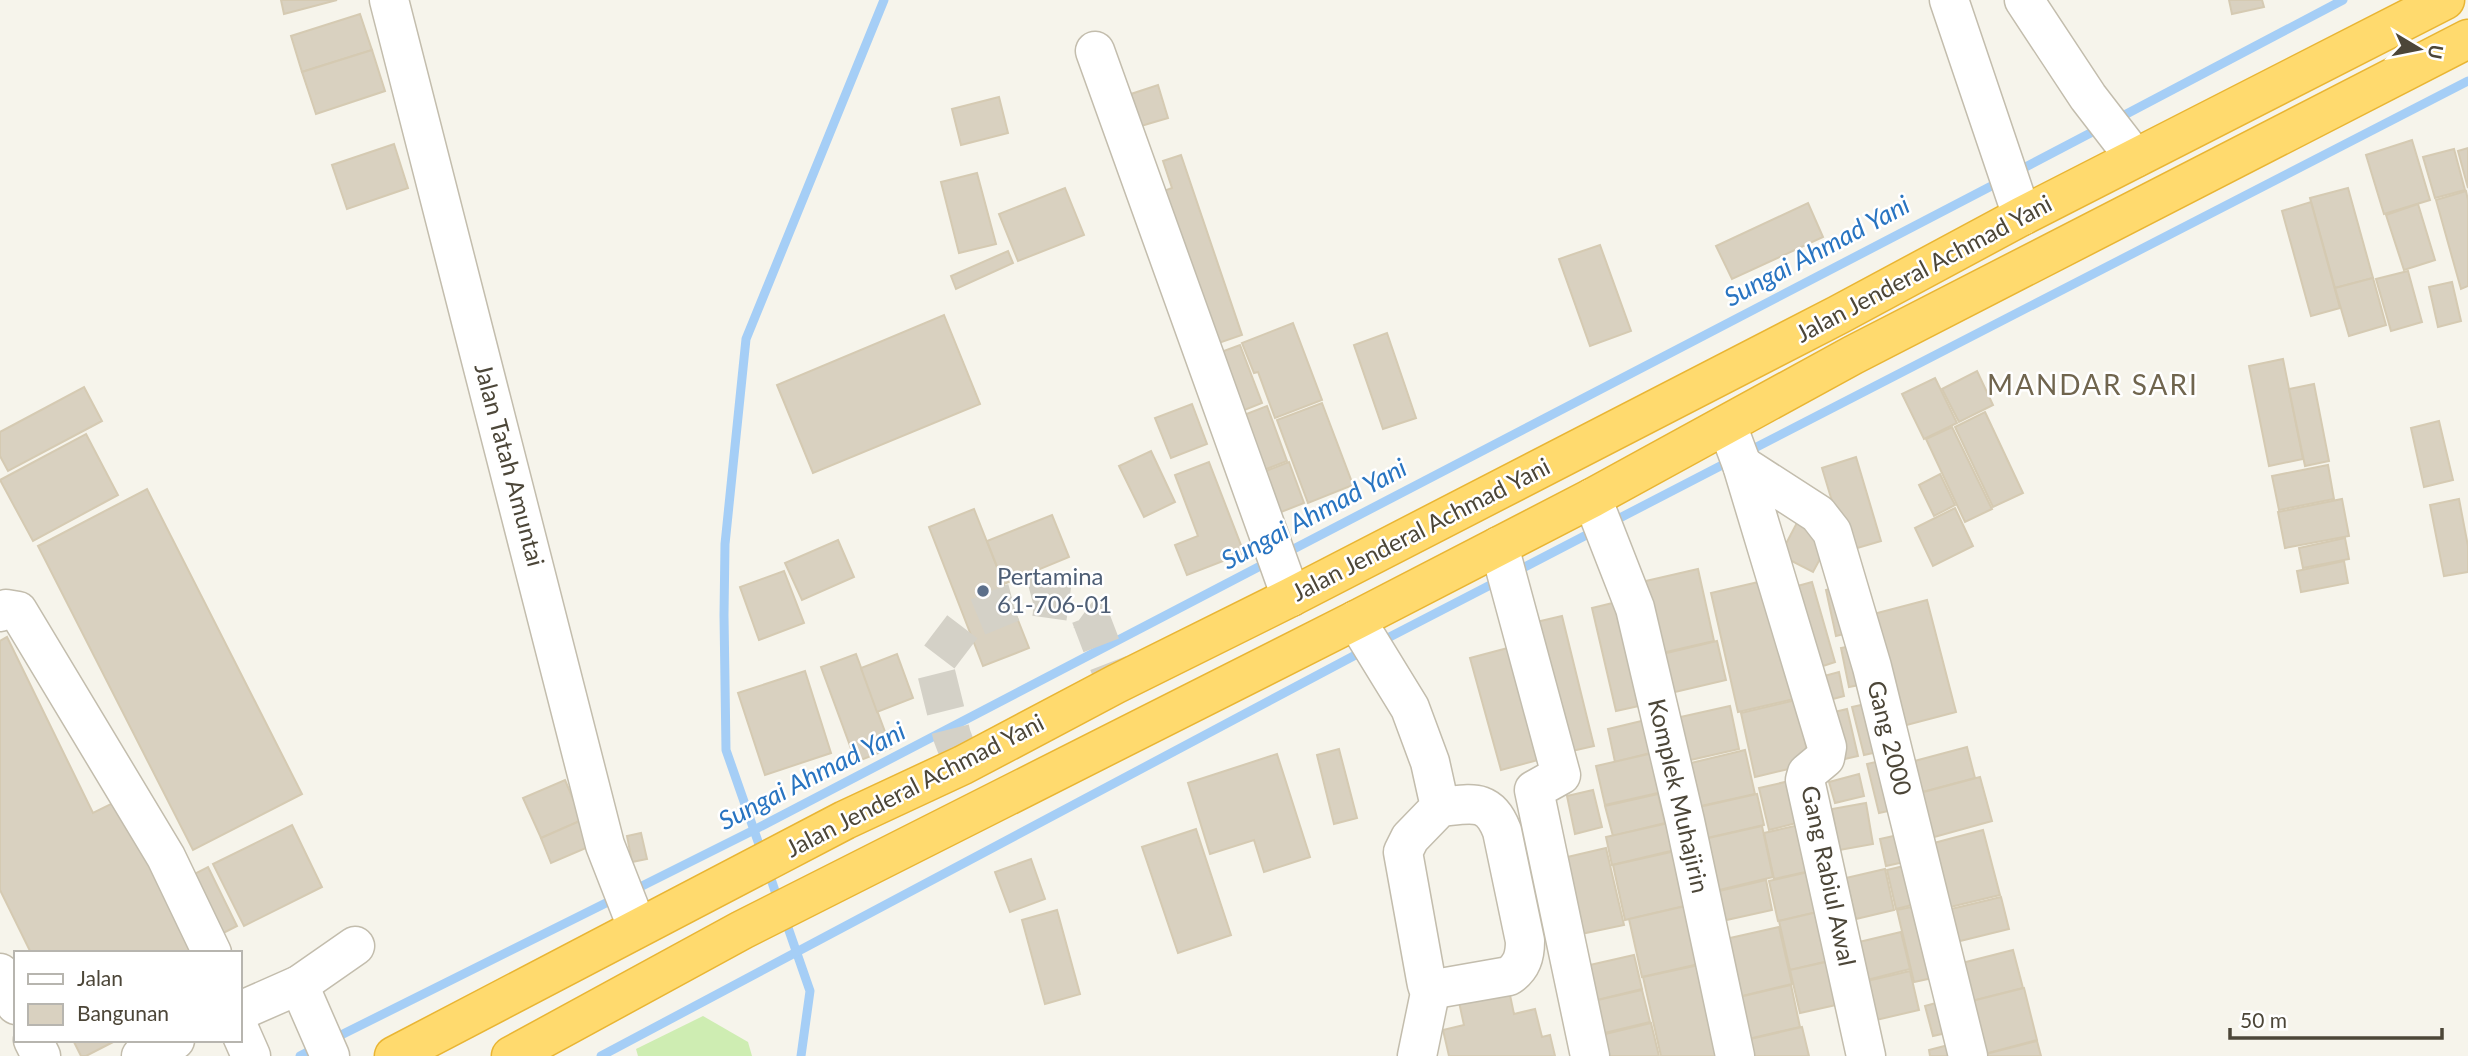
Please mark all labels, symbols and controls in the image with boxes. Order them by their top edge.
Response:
north arrow [2384,14,2454,84]
text: U [2424,43,2449,61]
water label: Sungai Ahmad Yani [1718,188,1915,312]
street label: Jalan Jenderal Achmad Yani [1790,188,2056,348]
street label: Jalan Tatah Amuntai [469,360,552,569]
district label: MANDAR SARI [1987,367,2199,401]
water label: Sungai Ahmad Yani [1215,451,1412,575]
street label: Jalan Jenderal Achmad Yani [1286,451,1554,606]
place label: Pertamina 61-706-01 [997,561,1112,618]
marker: Pertamina 61-706-01 [975,583,991,599]
street label: Gang 2000 [1862,677,1919,798]
street label: Komplek Muhajirin [1643,696,1716,896]
street label: Jalan Jenderal Achmad Yani [780,707,1048,862]
water label: Sungai Ahmad Yani [713,714,910,836]
street label: Gang Rabiul Awal [1796,783,1863,969]
legend [14,951,242,1042]
text: Jalan [77,965,123,990]
scale bar [2230,996,2442,1040]
text: Bangunan [77,1000,169,1025]
text: 50 m [2240,1007,2287,1032]

